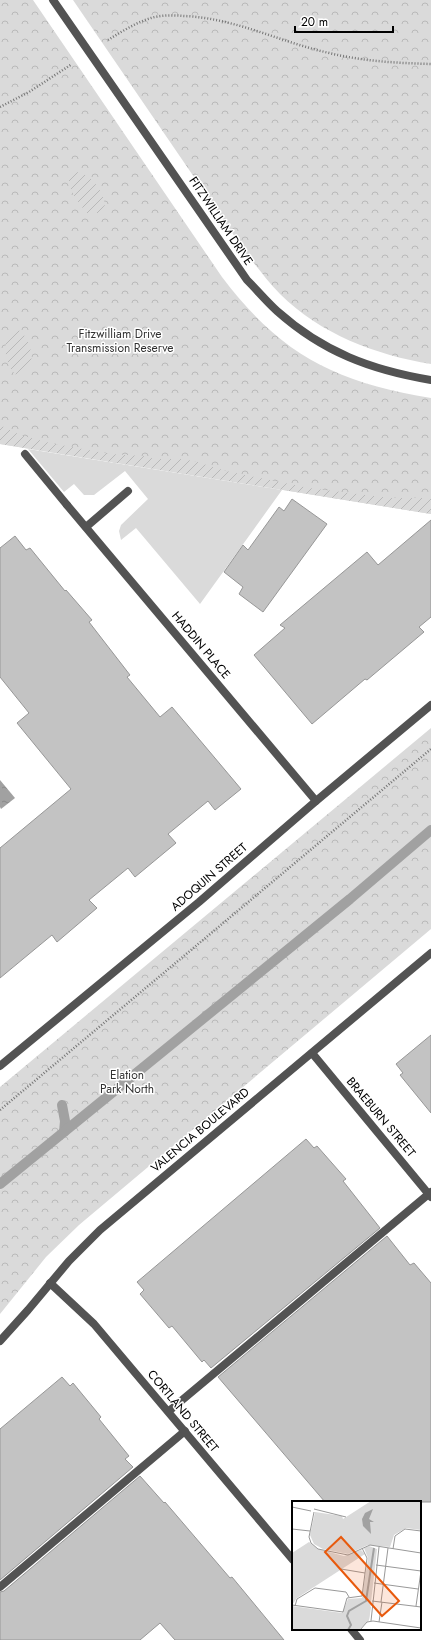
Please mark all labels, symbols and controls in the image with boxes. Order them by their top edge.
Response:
scale bar [295,8,393,34]
text: 20 m [301,13,328,31]
street label: FITZWILLIAM DRIVE [184,173,258,269]
park label: Fitzwilliam Drive Transmission Reserve [66,325,174,357]
street label: HADDIN PLACE [167,607,235,683]
street label: ADOQUIN STREET [167,838,251,915]
park label: Elation Park North [100,1066,154,1098]
street label: BRAEBURN STREET [342,1073,420,1161]
street label: VALENCIA BOULEVARD [147,1083,253,1177]
street label: CORTLAND STREET [143,1366,223,1456]
inset map [292,1501,421,1630]

